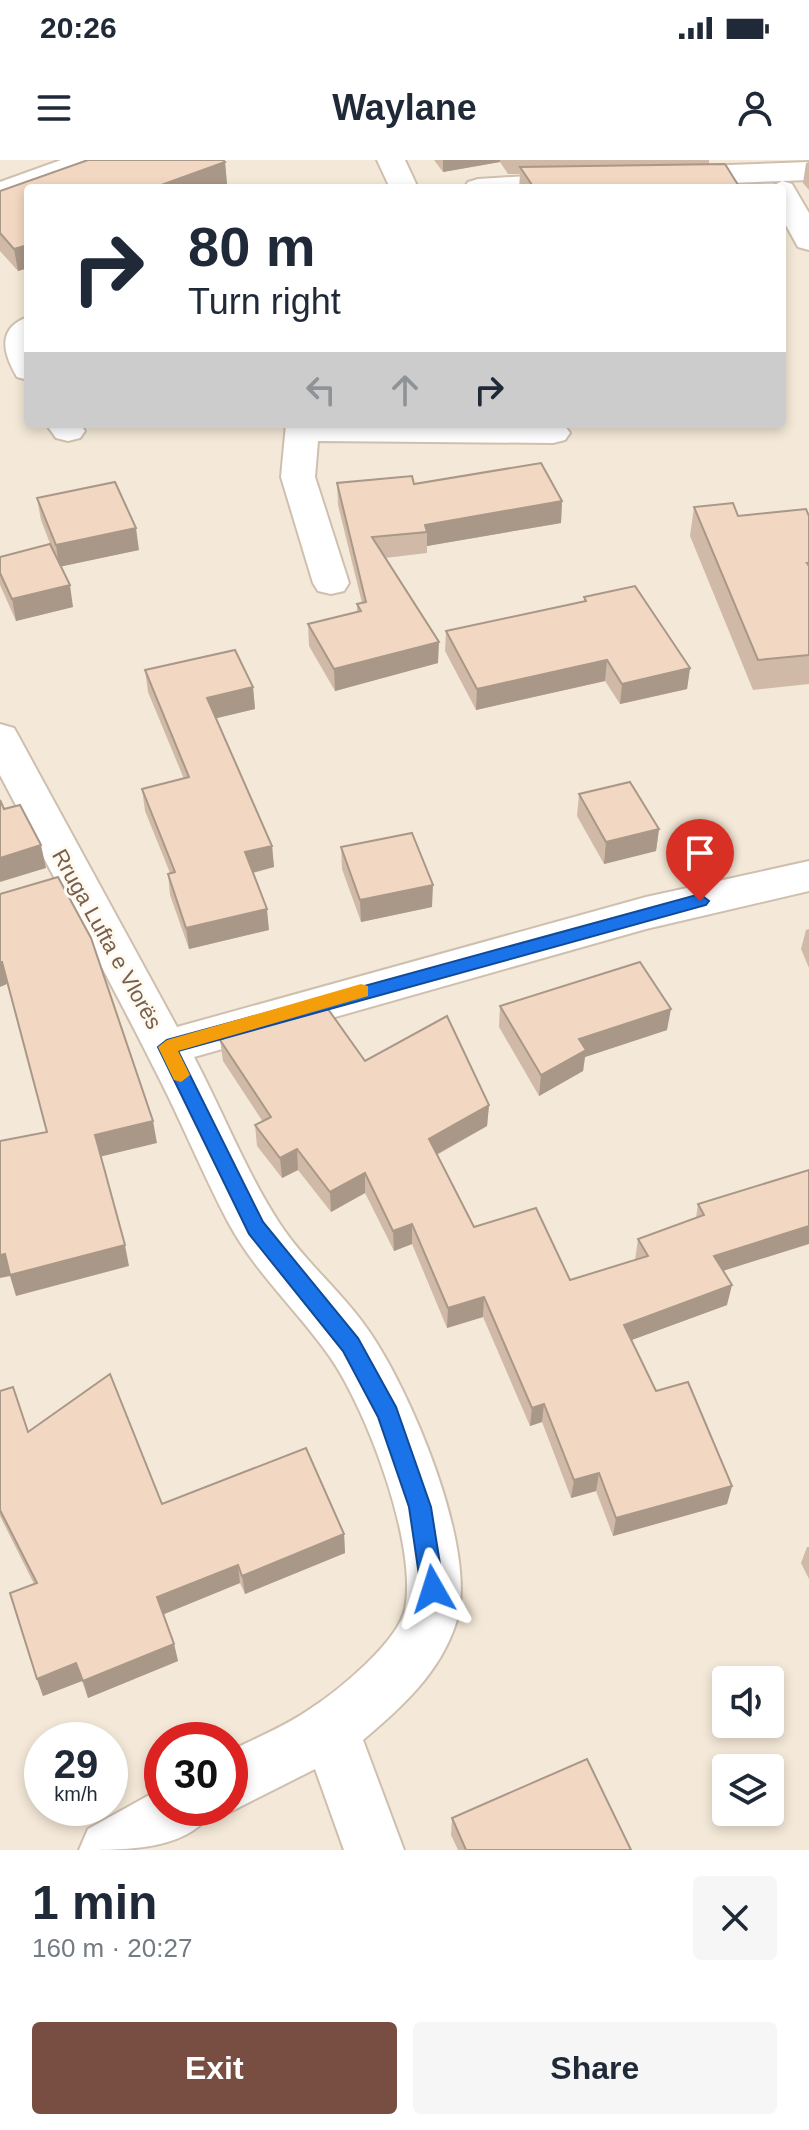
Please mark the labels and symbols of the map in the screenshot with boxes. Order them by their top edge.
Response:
pin [666,819,734,901]
street label: Rruga Lufta e Vlorës [47,845,167,1033]
position arrow [391,1547,475,1631]
speed limit sign: 30 [144,1722,248,1826]

